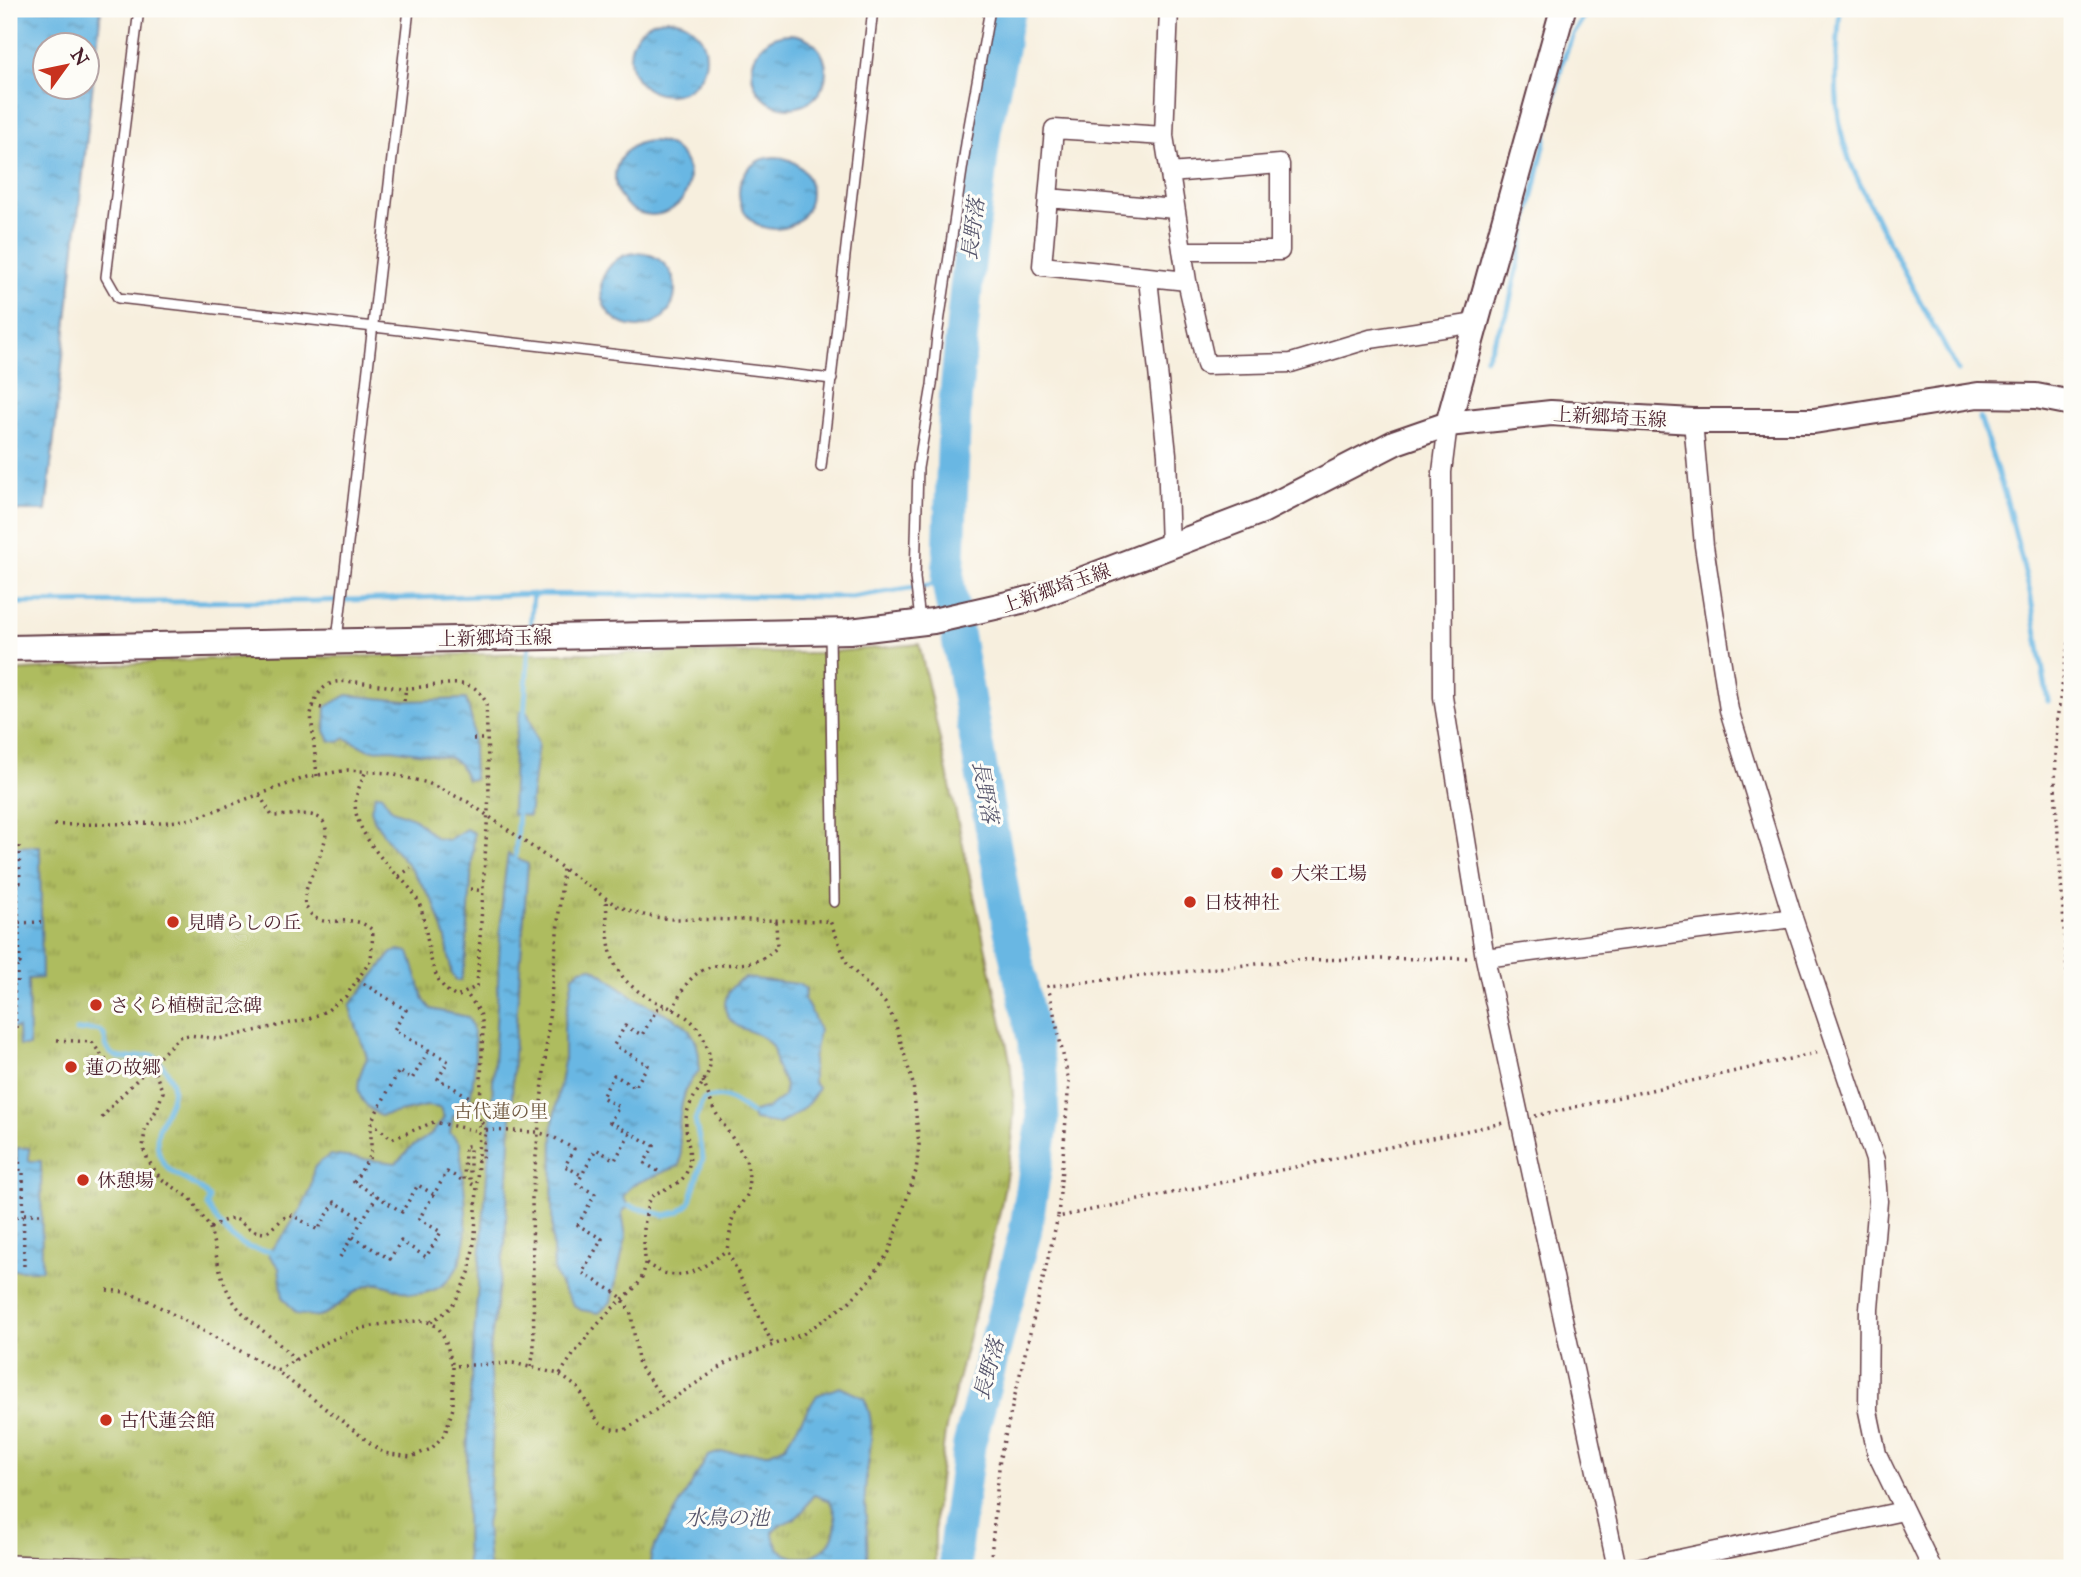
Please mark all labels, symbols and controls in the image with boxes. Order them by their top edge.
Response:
north arrow [32,32,102,102]
text: N [66,44,94,70]
water label: 長野落 [956,193,990,262]
street label: 上新郷埼玉線 [1552,403,1668,431]
street label: 上新郷埼玉線 [998,559,1114,617]
street label: 上新郷埼玉線 [438,626,552,650]
water label: 長野落 [967,759,1004,828]
place label: 大栄工場 [1291,862,1367,885]
marker: 大栄工場 [1269,865,1285,881]
place label: 日枝神社 [1204,891,1280,914]
marker: 日枝神社 [1182,894,1198,910]
place label: 見晴らしの丘 [187,911,301,934]
marker: 見晴らしの丘 [165,914,181,930]
place label: さくら植樹記念碑 [110,994,262,1017]
marker: さくら植樹記念碑 [88,997,104,1013]
place label: 蓮の故郷 [85,1056,161,1079]
marker: 蓮の故郷 [63,1059,79,1075]
park label: 古代蓮の里 [453,1100,549,1123]
place label: 休憩場 [97,1169,154,1192]
marker: 休憩場 [75,1172,91,1188]
water label: 長野落 [968,1332,1010,1403]
place label: 古代蓮会館 [120,1409,215,1432]
marker: 古代蓮会館 [98,1412,114,1428]
water label: 水鳥の池 [685,1505,771,1531]

